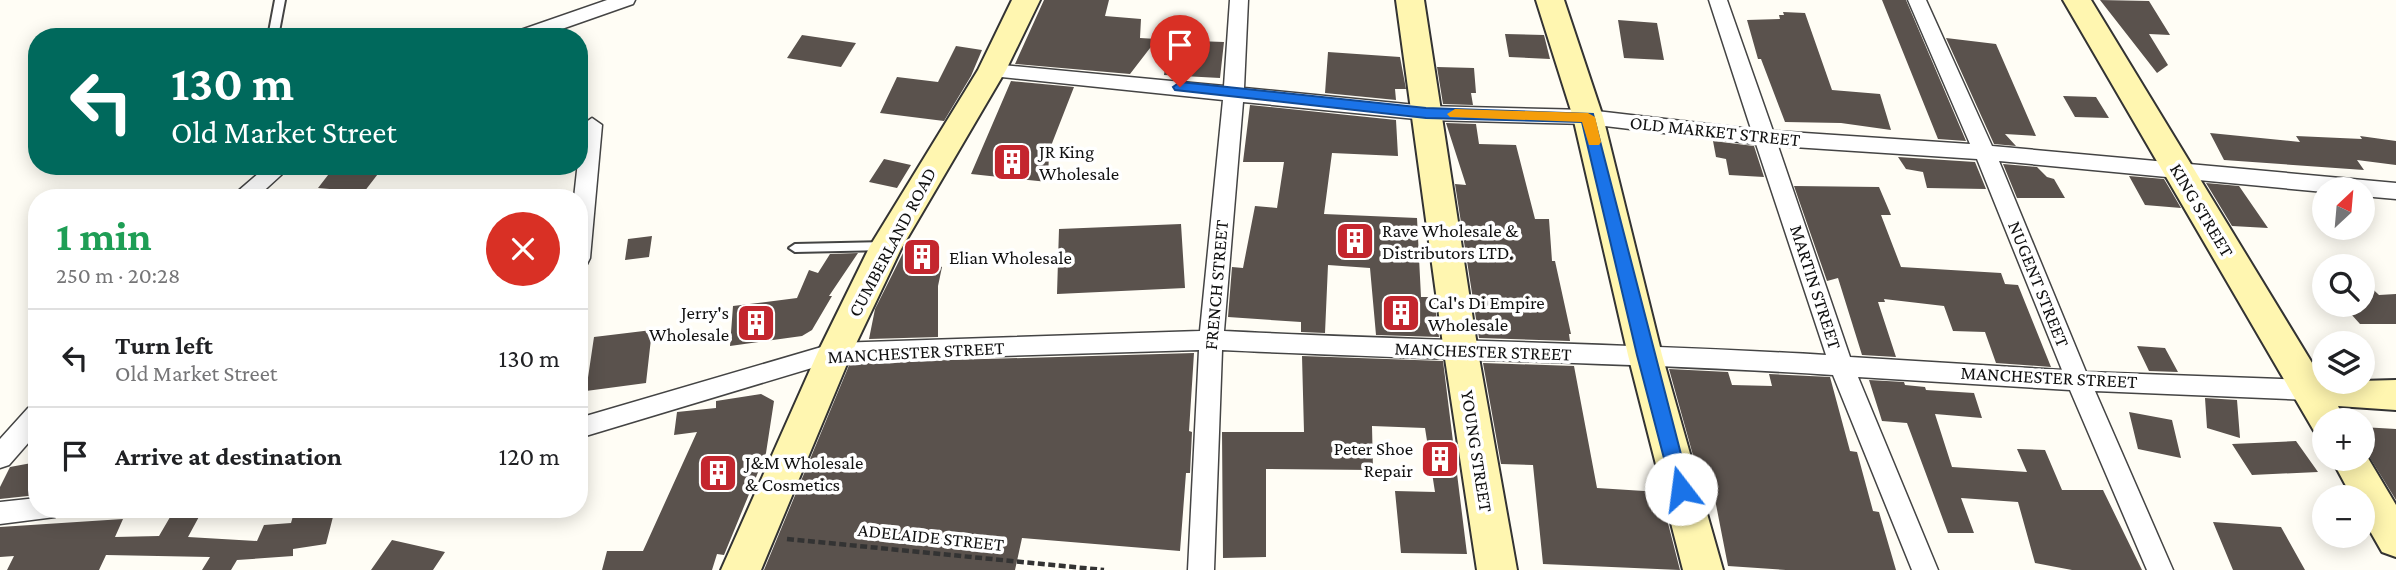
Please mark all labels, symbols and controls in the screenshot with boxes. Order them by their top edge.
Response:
pin [1150,15,1210,87]
icon: arrive [1161,26,1199,64]
icon: left [56,56,147,147]
text: 130 m [171,56,294,111]
street label: OLD MARKET STREET [1629,112,1802,150]
text: Old Market Street [171,114,397,150]
building icon: JR King Wholesale [991,141,1033,183]
place label: JR King Wholesale [1037,141,1119,184]
street label: KING STREET [2166,159,2238,261]
street label: CUMBERLAND ROAD [844,164,940,320]
north arrow [2312,177,2375,240]
map controls [2312,177,2375,548]
text: 1 min [56,212,152,259]
button: close [486,212,560,286]
street label: FRENCH STREET [1200,218,1232,351]
street label: NUGENT STREET [2004,218,2074,351]
building icon: Rave Wholesale & Distributors LTD. [1334,220,1376,262]
place label: Rave Wholesale & Distributors LTD. [1382,220,1519,263]
street label: MARTIN STREET [1786,222,1846,352]
building icon: Elian Wholesale [901,236,943,278]
place label: Elian Wholesale [949,247,1072,268]
button: search [2312,254,2375,317]
text: 250 m · 20:28 [56,262,180,288]
building icon: Cal's Di Empire Wholesale [1380,292,1422,334]
place label: Cal's Di Empire Wholesale [1428,292,1545,335]
place label: Jerry's Wholesale [649,302,729,345]
building icon: Jerry's Wholesale [735,302,777,344]
text: Turn left [115,331,213,360]
button: layers [2312,331,2375,394]
street label: MANCHESTER STREET [827,337,1006,367]
street label: MANCHESTER STREET [1394,337,1573,365]
icon: left [56,339,94,377]
text: 130 m [499,344,560,373]
text: Old Market Street [115,360,277,386]
street label: MANCHESTER STREET [1960,362,2139,392]
street label: YOUNG STREET [1457,388,1497,514]
button: + [2312,408,2375,471]
icon: arrive [56,437,94,475]
place label: Peter Shoe Repair [1334,438,1413,481]
building icon: Peter Shoe Repair [1419,438,1461,480]
text: Arrive at destination [115,442,342,471]
text: 120 m [499,442,560,471]
building icon: J&M Wholesale & Cosmetics [697,452,739,494]
place label: J&M Wholesale & Cosmetics [743,452,863,495]
position arrow [1644,452,1718,526]
button: − [2312,485,2375,548]
street label: ADELAIDE STREET [857,519,1006,555]

